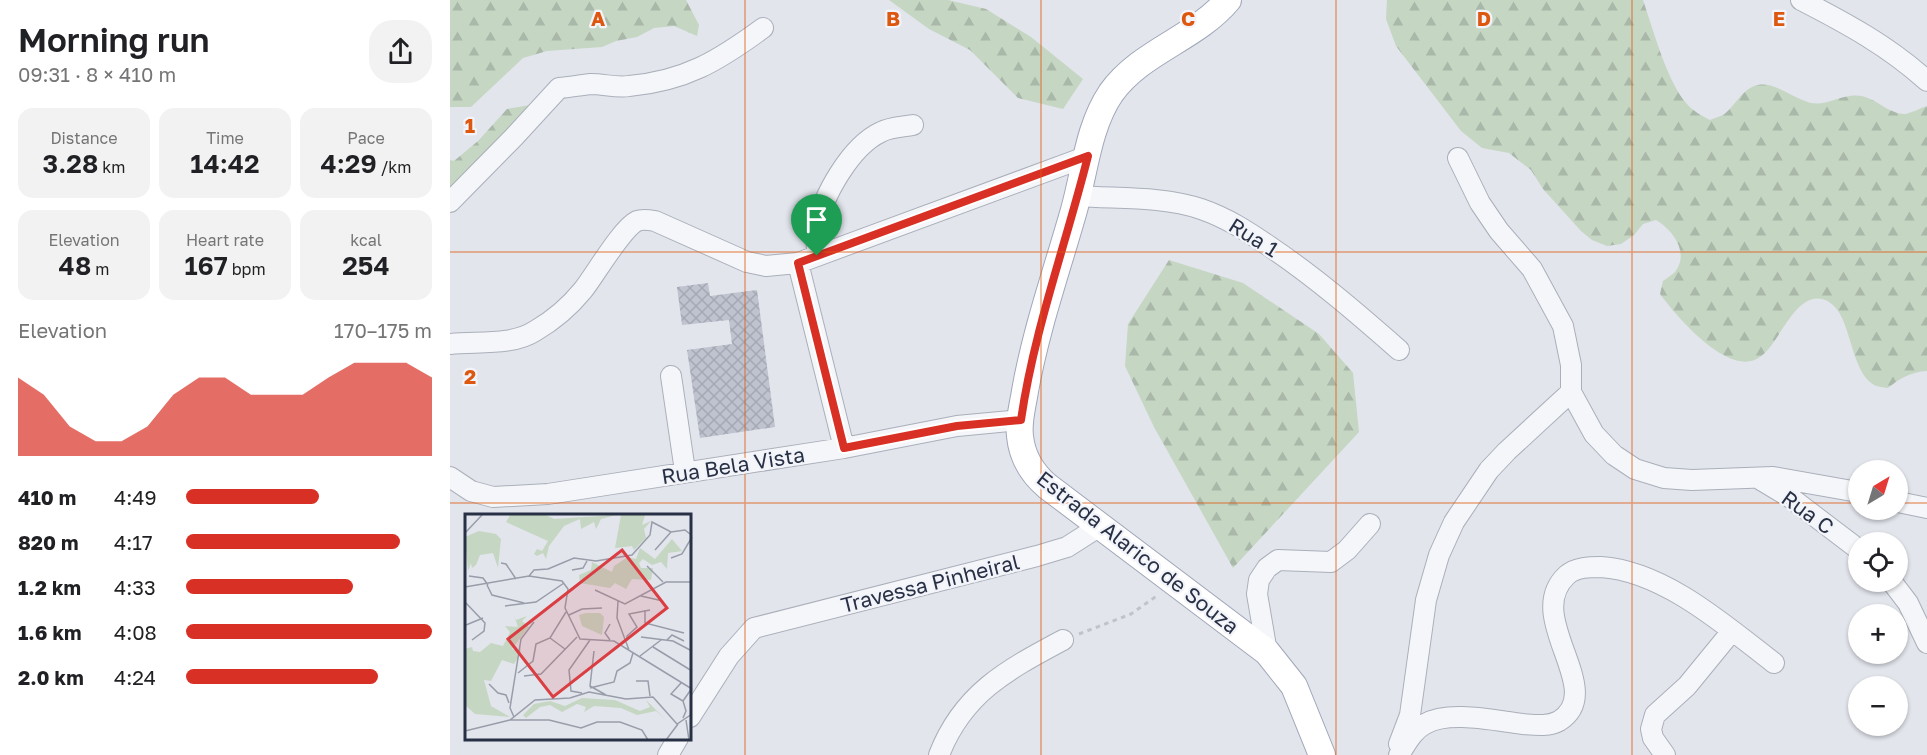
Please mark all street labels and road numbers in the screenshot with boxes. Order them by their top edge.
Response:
street label: Rua 1 [1224,212,1284,262]
street label: Rua Bela Vista [659,441,807,489]
street label: Estrada Alarico de Souza [1032,465,1244,639]
street label: Rua C [1777,484,1839,540]
street label: Travessa Pinheiral [838,548,1022,618]

